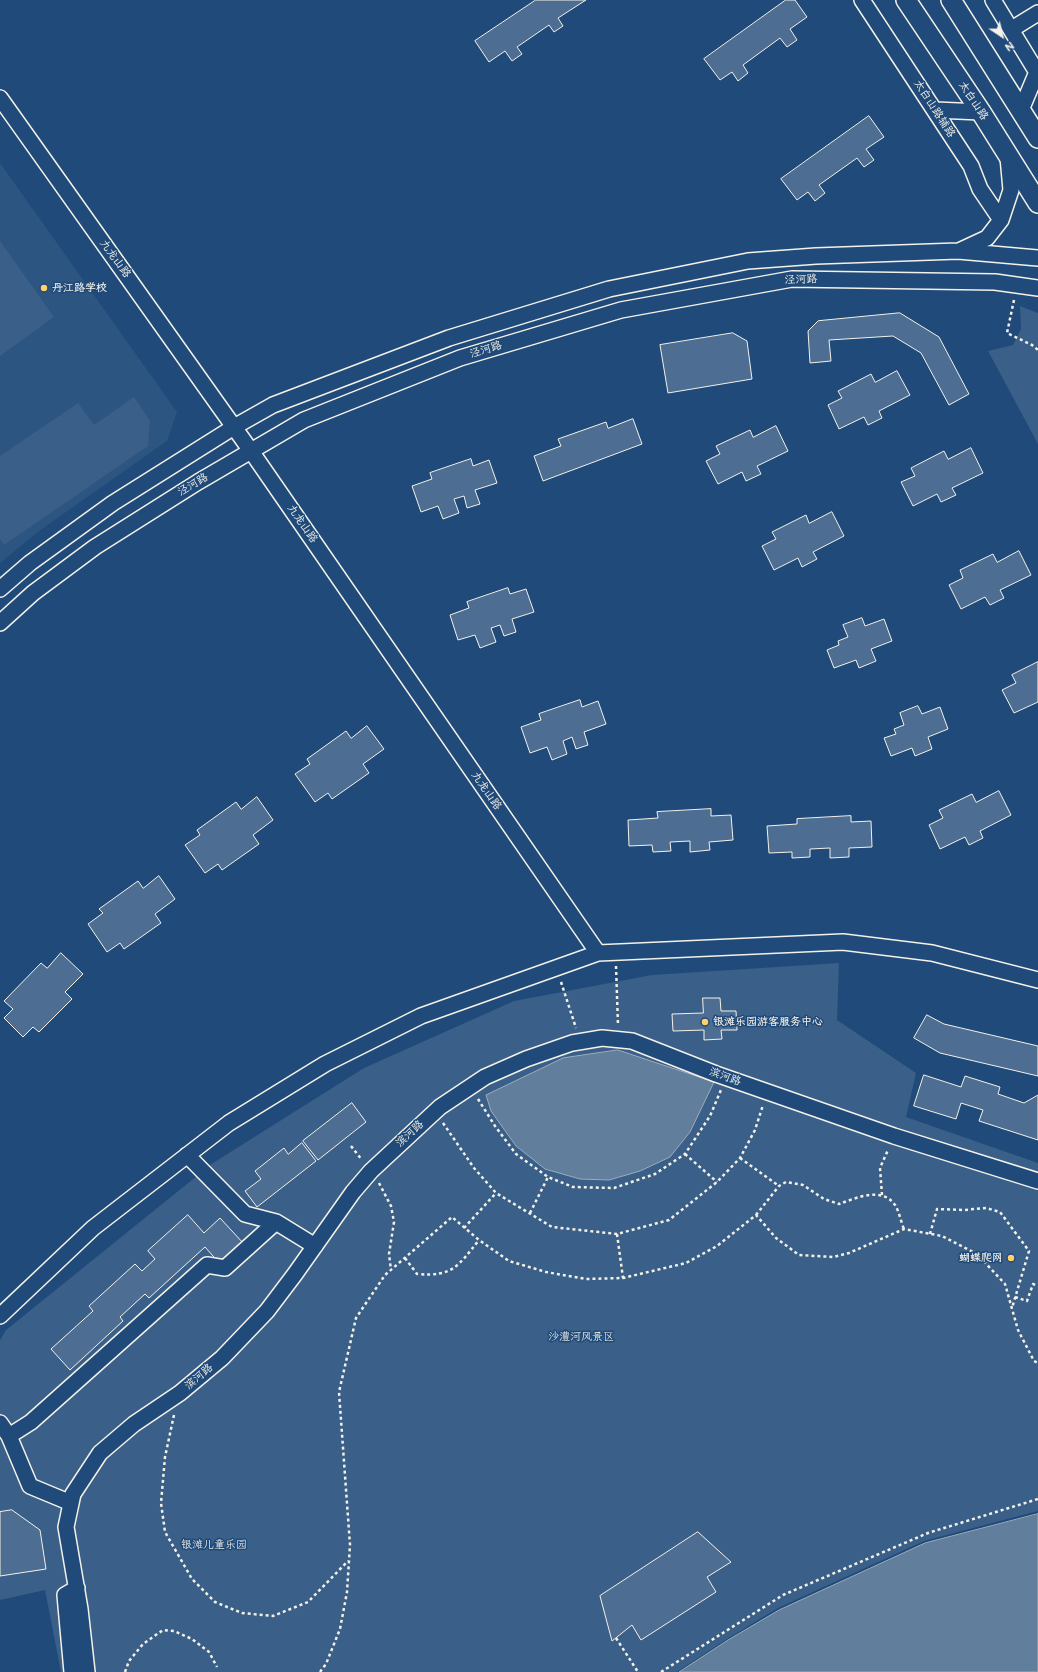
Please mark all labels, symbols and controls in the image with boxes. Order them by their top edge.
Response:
north arrow [982,16,1022,56]
text: N [1002,39,1016,54]
street label: 太白山路辅路 [910,78,958,140]
street label: 太白山路 [955,79,991,123]
street label: 九龙山路 [97,237,133,281]
street label: 泾河路 [784,273,818,287]
place label: 丹江路学校 [52,281,107,295]
marker: 丹江路学校 [39,283,49,293]
street label: 泾河路 [468,339,504,361]
street label: 泾河路 [175,471,211,499]
street label: 九龙山路 [284,502,320,546]
street label: 九龙山路 [468,769,504,813]
place label: 银滩乐园游客服务中心 [713,1015,823,1029]
marker: 银滩乐园游客服务中心 [700,1017,710,1027]
street label: 滨河路 [707,1065,743,1089]
street label: 滨河路 [393,1118,427,1150]
place label: 蝴蝶爬网 [959,1251,1003,1265]
marker: 蝴蝶爬网 [1006,1253,1016,1263]
park label: 沙澧河风景区 [548,1330,614,1344]
street label: 滨河路 [182,1361,216,1393]
park label: 银滩儿童乐园 [181,1538,247,1552]

